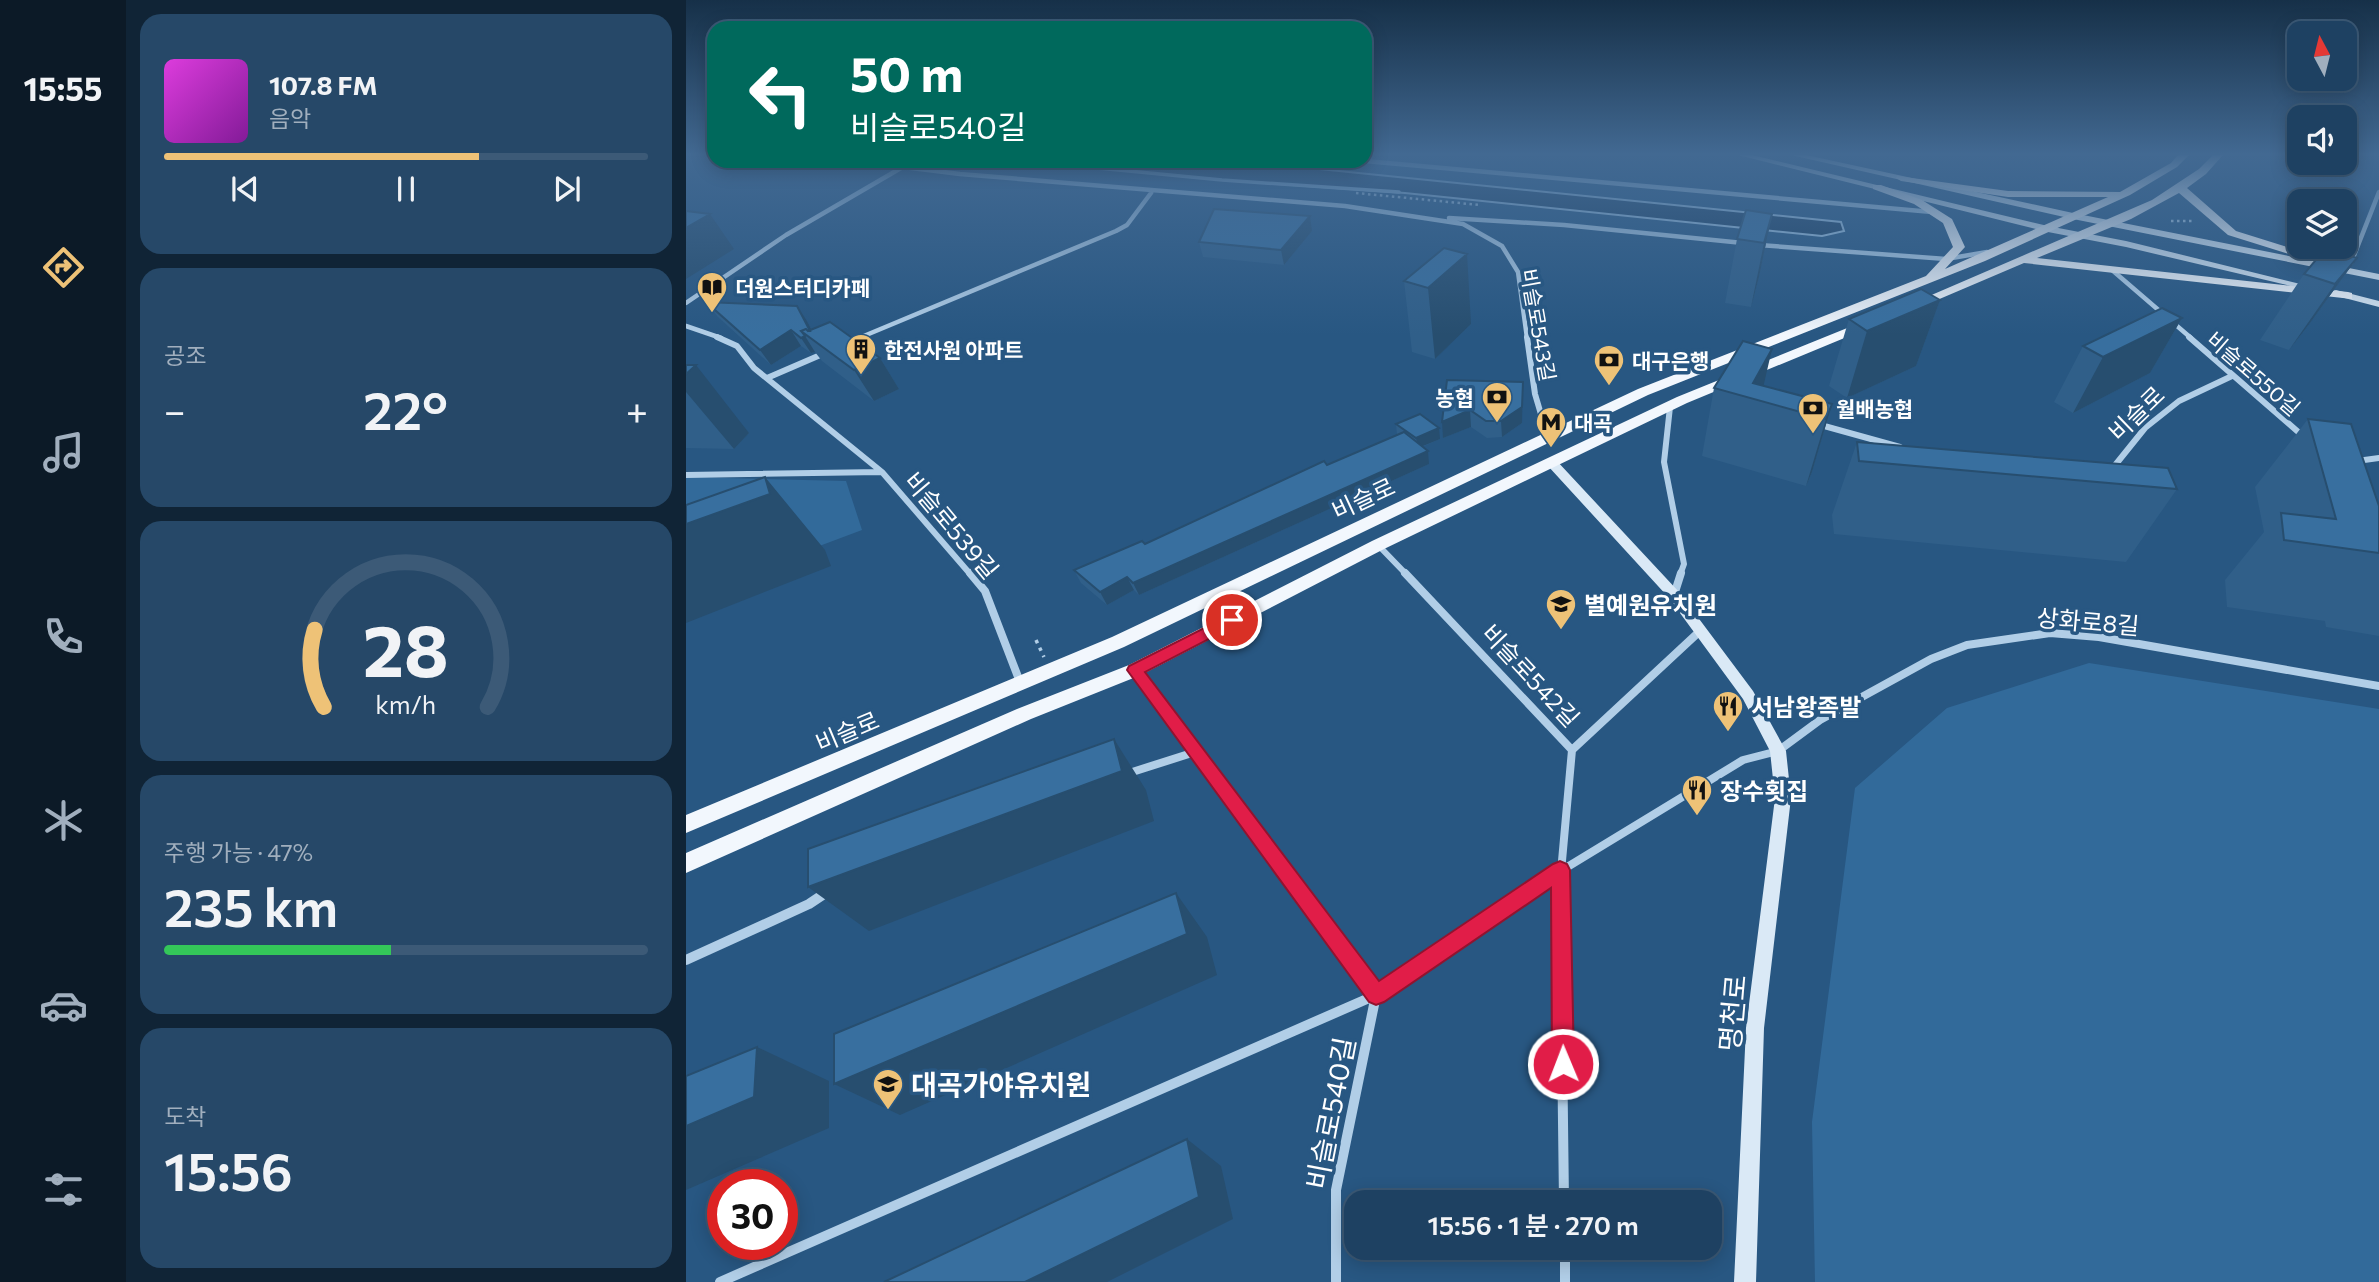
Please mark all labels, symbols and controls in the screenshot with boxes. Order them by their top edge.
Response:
north arrow [2287,21,2357,91]
map controls [2287,21,2357,259]
text: 50 m [850,42,963,102]
icon: left [735,49,826,140]
text: 15:55 [24,68,102,108]
text: 107.8 FM [269,69,378,100]
text: 음악 [269,104,311,132]
button: sound [2287,105,2357,175]
text: 비슬로540길 [850,106,1026,146]
icon: previous [226,170,264,208]
icon: pause [387,170,425,208]
icon: next [548,170,586,208]
button: layers [2287,189,2357,259]
icon: directions [39,243,88,292]
street label: 비슬로543길 [1517,267,1561,383]
library icon: 더원스터디카페 [695,270,729,314]
place label: 더원스터디카페 [735,275,870,300]
street label: 비슬로550길 [2202,326,2306,420]
building icon: 한전사원 아파트 [844,332,878,376]
place label: 한전사원 아파트 [884,337,1023,362]
text: 공조 [164,341,206,369]
bank icon: 대구은행 [1592,343,1626,387]
place label: 대구은행 [1632,348,1709,373]
text: 22° [363,377,448,441]
bank icon: 농협 [1480,380,1514,424]
street label: 비슬로 [2102,380,2170,446]
place label: 농협 [1435,385,1474,410]
text: − [164,386,186,433]
text: + [626,386,648,433]
bank icon: 월배농협 [1796,391,1830,435]
place label: 월배농협 [1836,396,1913,421]
metro station icon: 대곡 [1534,405,1568,449]
place label: 대곡 [1574,410,1613,435]
icon: music [39,428,88,477]
street label: 비슬로539길 [899,466,1005,584]
street label: 비슬로 [1327,471,1399,525]
school or university icon: 별예원유치원 [1544,587,1578,631]
pin [1202,590,1262,650]
place label: 별예원유치원 [1584,590,1716,619]
icon: arrive [1213,601,1251,639]
street label: 상화로8길 [2035,602,2141,640]
text: 28 [363,603,449,692]
icon: phone [39,612,88,661]
street label: 비슬로542길 [1476,618,1586,732]
text: km/h [376,689,436,719]
restaurant icon: 서남왕족발 [1711,689,1745,733]
place label: 서남왕족발 [1751,692,1861,721]
street label: 비슬로 [811,705,883,757]
restaurant icon: 장수횟집 [1680,773,1714,817]
place label: 장수횟집 [1720,776,1808,805]
icon: climate [39,796,88,845]
text: 주행 가능 · 47% [164,838,313,866]
text: 235 km [164,874,338,938]
street label: 명천로 [1712,973,1752,1053]
icon: car [39,981,88,1030]
position arrow [1526,1027,1600,1101]
street label: 비슬로540길 [1299,1034,1361,1192]
school or university icon: 대곡가야유치원 [871,1067,905,1111]
place label: 대곡가야유치원 [911,1067,1091,1101]
text: 도착 [164,1102,206,1130]
text: 15:56 [164,1138,293,1202]
icon: filters [39,1165,88,1214]
speed limit sign: 30 [707,1169,798,1260]
text: 15:56 · 1 분 · 270 m [1427,1209,1639,1240]

